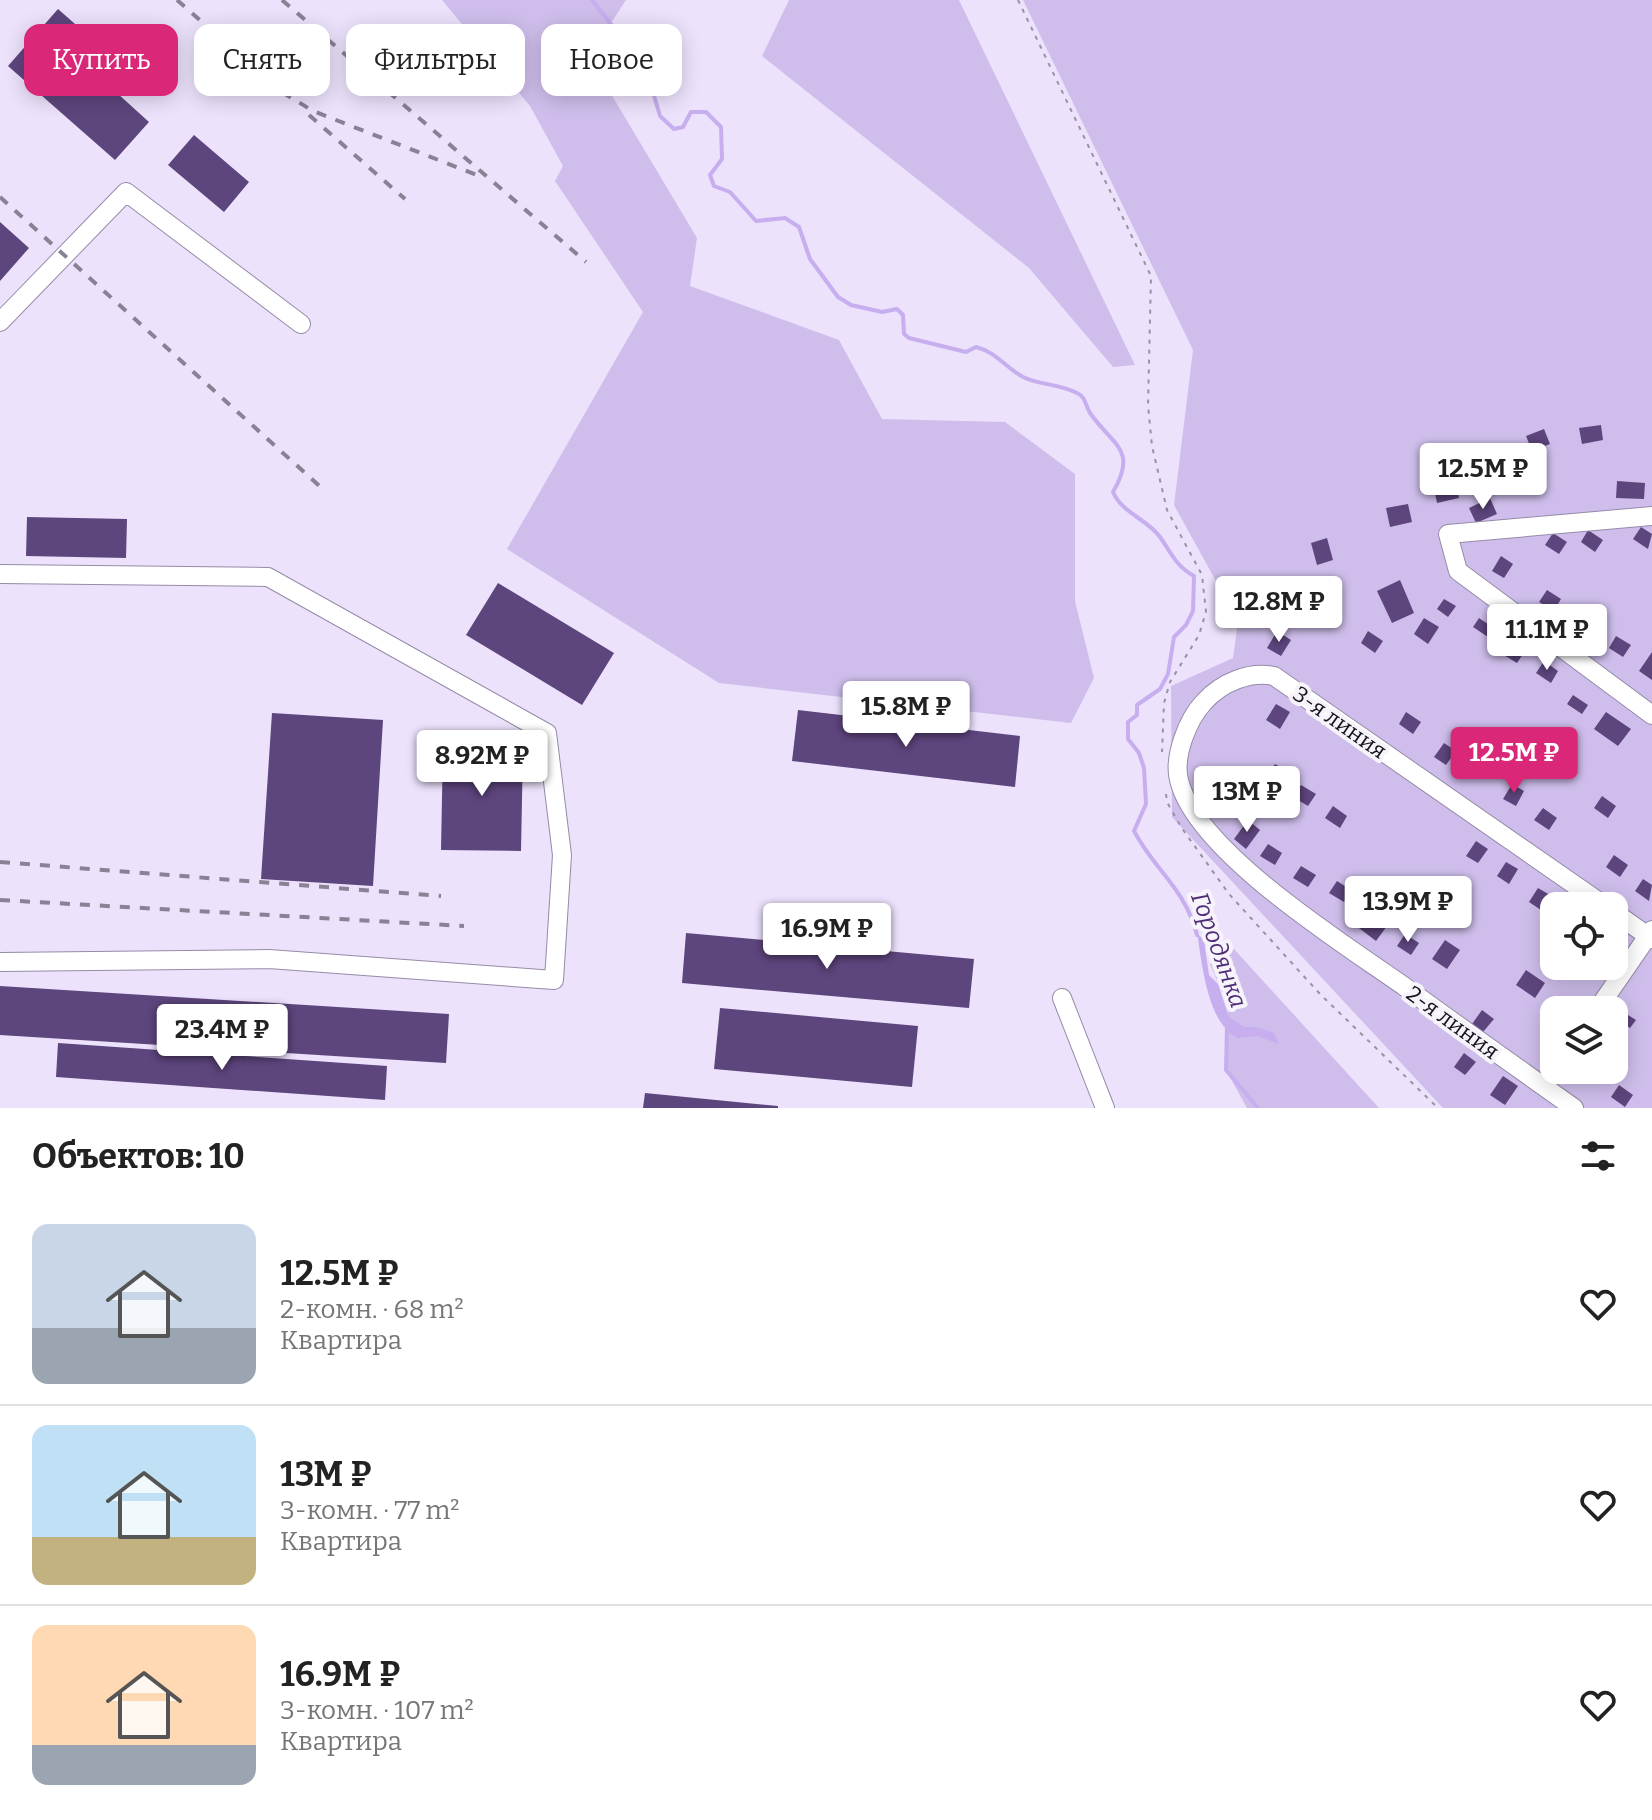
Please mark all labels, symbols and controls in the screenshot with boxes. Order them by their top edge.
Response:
chip: Купить [24,24,178,96]
chip: Снять [194,24,330,96]
chip: Фильтры [346,24,525,96]
chip: Новое [541,24,682,96]
pin: 12.5M ₽ [1409,443,1557,511]
text: 12.5M ₽ [1438,453,1528,484]
pin: 12.8M ₽ [1205,576,1353,644]
text: 12.8M ₽ [1233,586,1325,617]
pin: 11.1M ₽ [1473,604,1621,672]
text: 11.1M ₽ [1505,614,1589,645]
street label: 3-я линия [1288,680,1392,764]
pin: 15.8M ₽ [832,681,980,749]
text: 15.8M ₽ [861,691,951,722]
pin: 12.5M ₽ [1440,727,1588,795]
pin: 8.92M ₽ [408,730,556,798]
text: 12.5M ₽ [1469,737,1559,768]
text: 8.92M ₽ [435,740,529,771]
pin: 13M ₽ [1191,766,1303,834]
text: 13M ₽ [1212,776,1282,807]
pin: 13.9M ₽ [1334,876,1482,944]
text: 13.9M ₽ [1363,886,1453,917]
water label: Городянка [1185,888,1253,1012]
map controls [1540,892,1628,1084]
button: locate [1540,892,1628,980]
pin: 16.9M ₽ [753,903,901,971]
text: 16.9M ₽ [781,913,873,944]
street label: 2-я линия [1401,980,1504,1065]
button: layers [1540,996,1628,1084]
pin: 23.4M ₽ [148,1004,296,1072]
text: 23.4M ₽ [175,1014,269,1045]
icon: filters [1576,1134,1620,1178]
text: Объектов: 10 [32,1136,245,1177]
text: 12.5M ₽ [280,1253,399,1294]
icon: home [96,1256,192,1352]
icon: heart [1576,1282,1620,1326]
text: 2-комн. · 68 m² [280,1294,464,1325]
text: Квартира [280,1325,402,1356]
text: 13M ₽ [280,1454,372,1495]
icon: home [96,1457,192,1553]
icon: heart [1576,1483,1620,1527]
text: 3-комн. · 77 m² [280,1495,460,1526]
text: Квартира [280,1526,402,1557]
text: 16.9M ₽ [280,1654,400,1695]
icon: home [96,1657,192,1753]
icon: heart [1576,1683,1620,1727]
text: 3-комн. · 107 m² [280,1695,474,1726]
text: Квартира [280,1726,402,1757]

